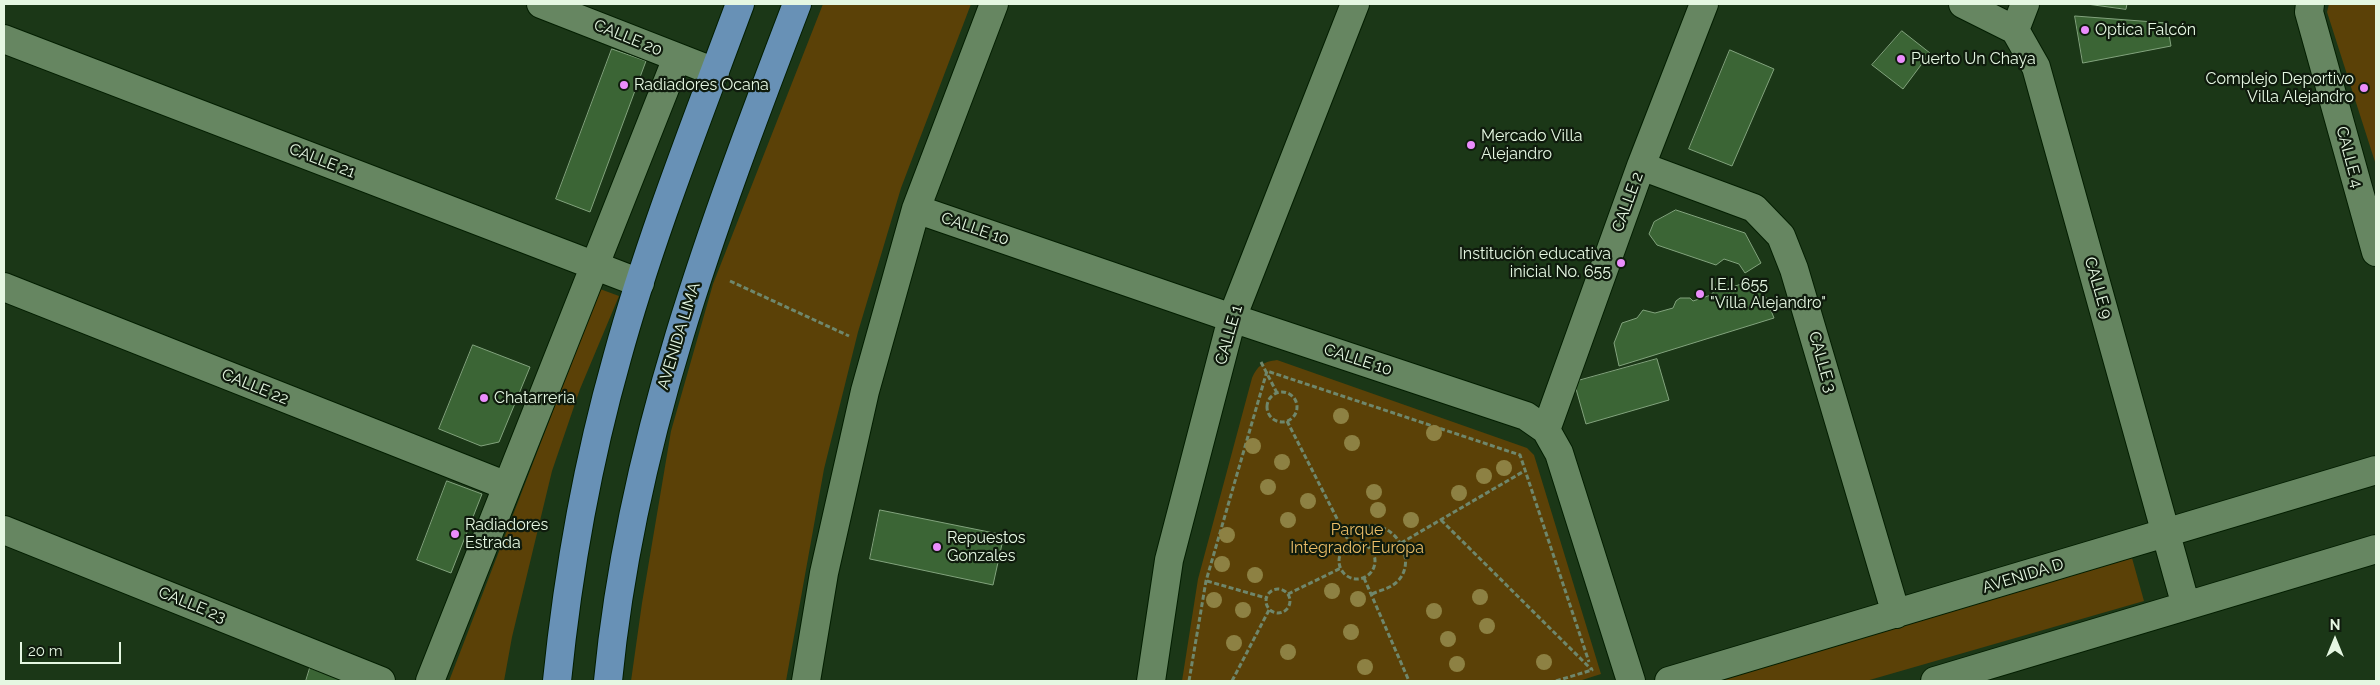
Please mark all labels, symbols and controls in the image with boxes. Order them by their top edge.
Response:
street label: CALLE 20 [591,16,665,60]
place label: Optica Falcón [2095,20,2196,40]
marker: Optica Falcón [2079,24,2091,36]
place label: Puerto Un Chaya [1911,49,2036,69]
marker: Puerto Un Chaya [1895,53,1907,65]
place label: Complejo Deportivo Villa Alejandro [2206,69,2354,107]
place label: Radiadores Ocana [634,75,769,95]
marker: Radiadores Ocana [618,79,630,91]
marker: Complejo Deportivo Villa Alejandro [2358,82,2370,94]
street label: CALLE 4 [2332,124,2366,190]
place label: Mercado Villa Alejandro [1481,126,1582,164]
marker: Mercado Villa Alejandro [1465,139,1477,151]
street label: CALLE 21 [286,140,358,182]
street label: CALLE 2 [1608,169,1648,235]
street label: CALLE 10 [938,208,1012,250]
place label: Institución educativa inicial No. 655 [1459,244,1611,282]
street label: CALLE 9 [2080,255,2116,321]
marker: Institución educativa inicial No. 655 [1615,257,1627,269]
place label: I.E.I. 655 "Villa Alejandro" [1710,275,1826,313]
street label: AVENIDA LIMA [654,280,704,392]
marker: I.E.I. 655 "Villa Alejandro" [1694,288,1706,300]
street label: CALLE 1 [1211,303,1247,367]
street label: CALLE 3 [1804,329,1840,395]
street label: CALLE 10 [1321,340,1395,380]
street label: CALLE 22 [219,365,291,409]
place label: Chatarreria [494,388,575,408]
marker: Chatarreria [478,392,490,404]
place label: Radiadores Estrada [465,515,548,553]
park label: Parque Integrador Europa [1290,520,1424,558]
marker: Radiadores Estrada [449,528,461,540]
place label: Repuestos Gonzales [947,528,1026,566]
marker: Repuestos Gonzales [931,541,943,553]
street label: AVENIDA D [1980,555,2066,597]
street label: CALLE 23 [155,583,229,627]
north arrow [2310,615,2360,665]
text: N [2330,617,2340,633]
scale bar [22,632,124,664]
text: 20 m [28,642,63,660]

